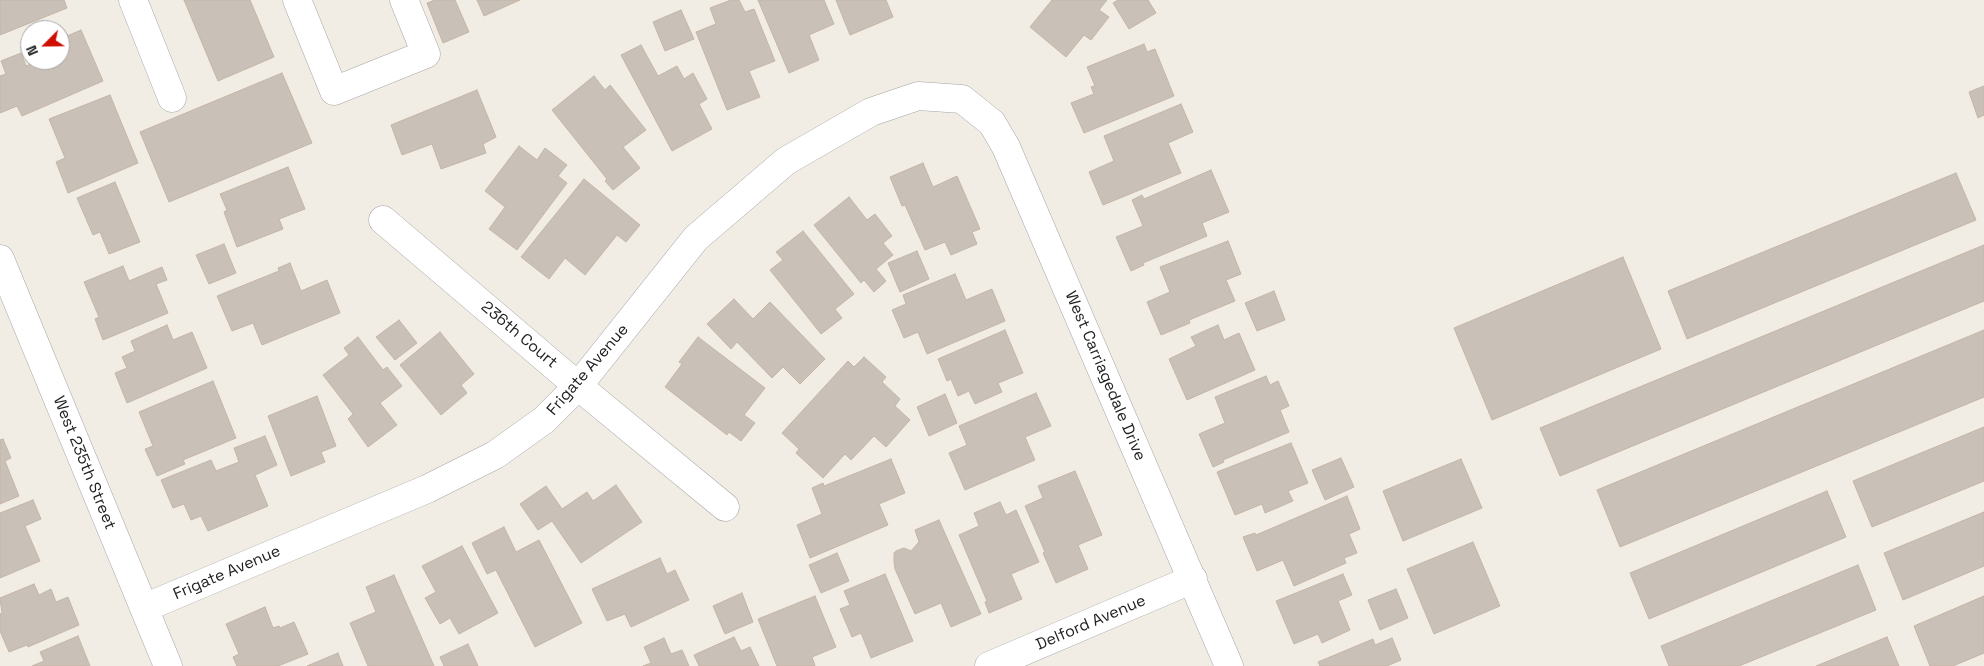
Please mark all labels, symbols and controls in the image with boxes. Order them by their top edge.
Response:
north arrow [20,20,70,70]
text: N [22,43,42,58]
street label: West Carriagedale Drive [1061,288,1149,464]
street label: 236th Court [477,298,561,372]
street label: Frigate Avenue [543,320,633,420]
street label: West 235th Street [49,394,119,532]
street label: Frigate Avenue [170,542,284,604]
street label: Delford Avenue [1033,591,1149,655]

